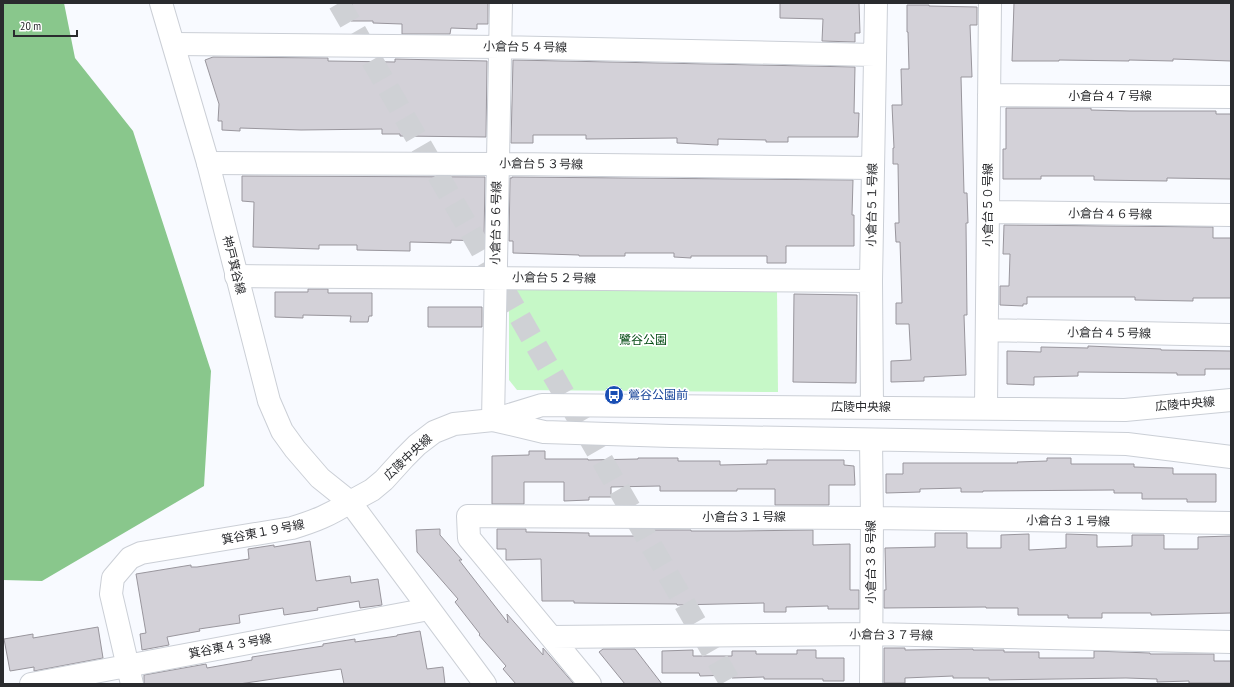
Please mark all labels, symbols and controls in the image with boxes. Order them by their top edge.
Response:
scale bar [14,12,77,38]
text: 20 m [20,18,41,33]
street label: 小倉台５４号線 [483,38,567,55]
street label: 小倉台４７号線 [1068,88,1152,103]
street label: 小倉台５３号線 [499,155,583,172]
street label: 小倉台５１号線 [863,163,880,247]
street label: 小倉台５０号線 [980,163,995,247]
street label: 小倉台５６号線 [487,181,504,265]
street label: 小倉台４６号線 [1068,205,1152,222]
street label: 神戸箕谷線 [220,234,249,296]
street label: 小倉台５２号線 [512,269,596,286]
street label: 小倉台４５号線 [1067,324,1151,341]
park label: 鷺谷公園 [619,332,667,347]
bus stop icon: 鶯谷公園前 [603,384,625,406]
place label: 鶯谷公園前 [628,387,688,402]
street label: 広陵中央線 [1154,393,1216,414]
street label: 広陵中央線 [831,399,891,414]
street label: 広陵中央線 [381,431,435,483]
street label: 小倉台３１号線 [702,509,786,524]
street label: 小倉台３１号線 [1026,512,1110,529]
street label: 箕谷東１９号線 [220,516,306,547]
street label: 小倉台３８号線 [863,520,878,604]
street label: 小倉台３７号線 [849,626,933,643]
street label: 箕谷東４３号線 [187,630,273,661]

